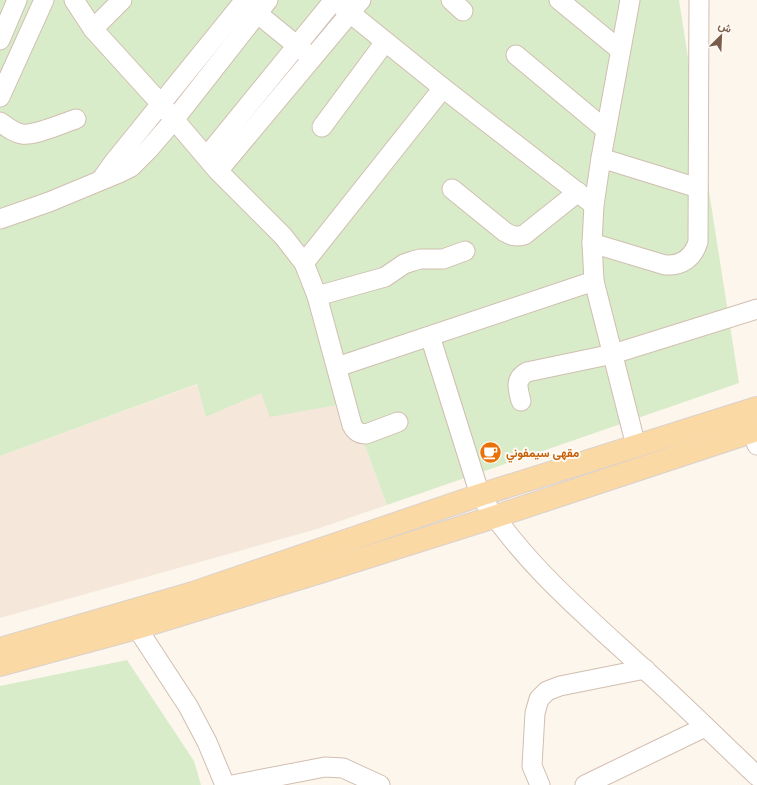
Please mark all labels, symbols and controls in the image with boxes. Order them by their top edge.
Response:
north arrow [701,16,741,56]
text: ش [716,19,734,36]
cafe icon: مقهى سيمفوني [478,440,504,466]
place label: مقهى سيمفوني [506,446,580,463]

